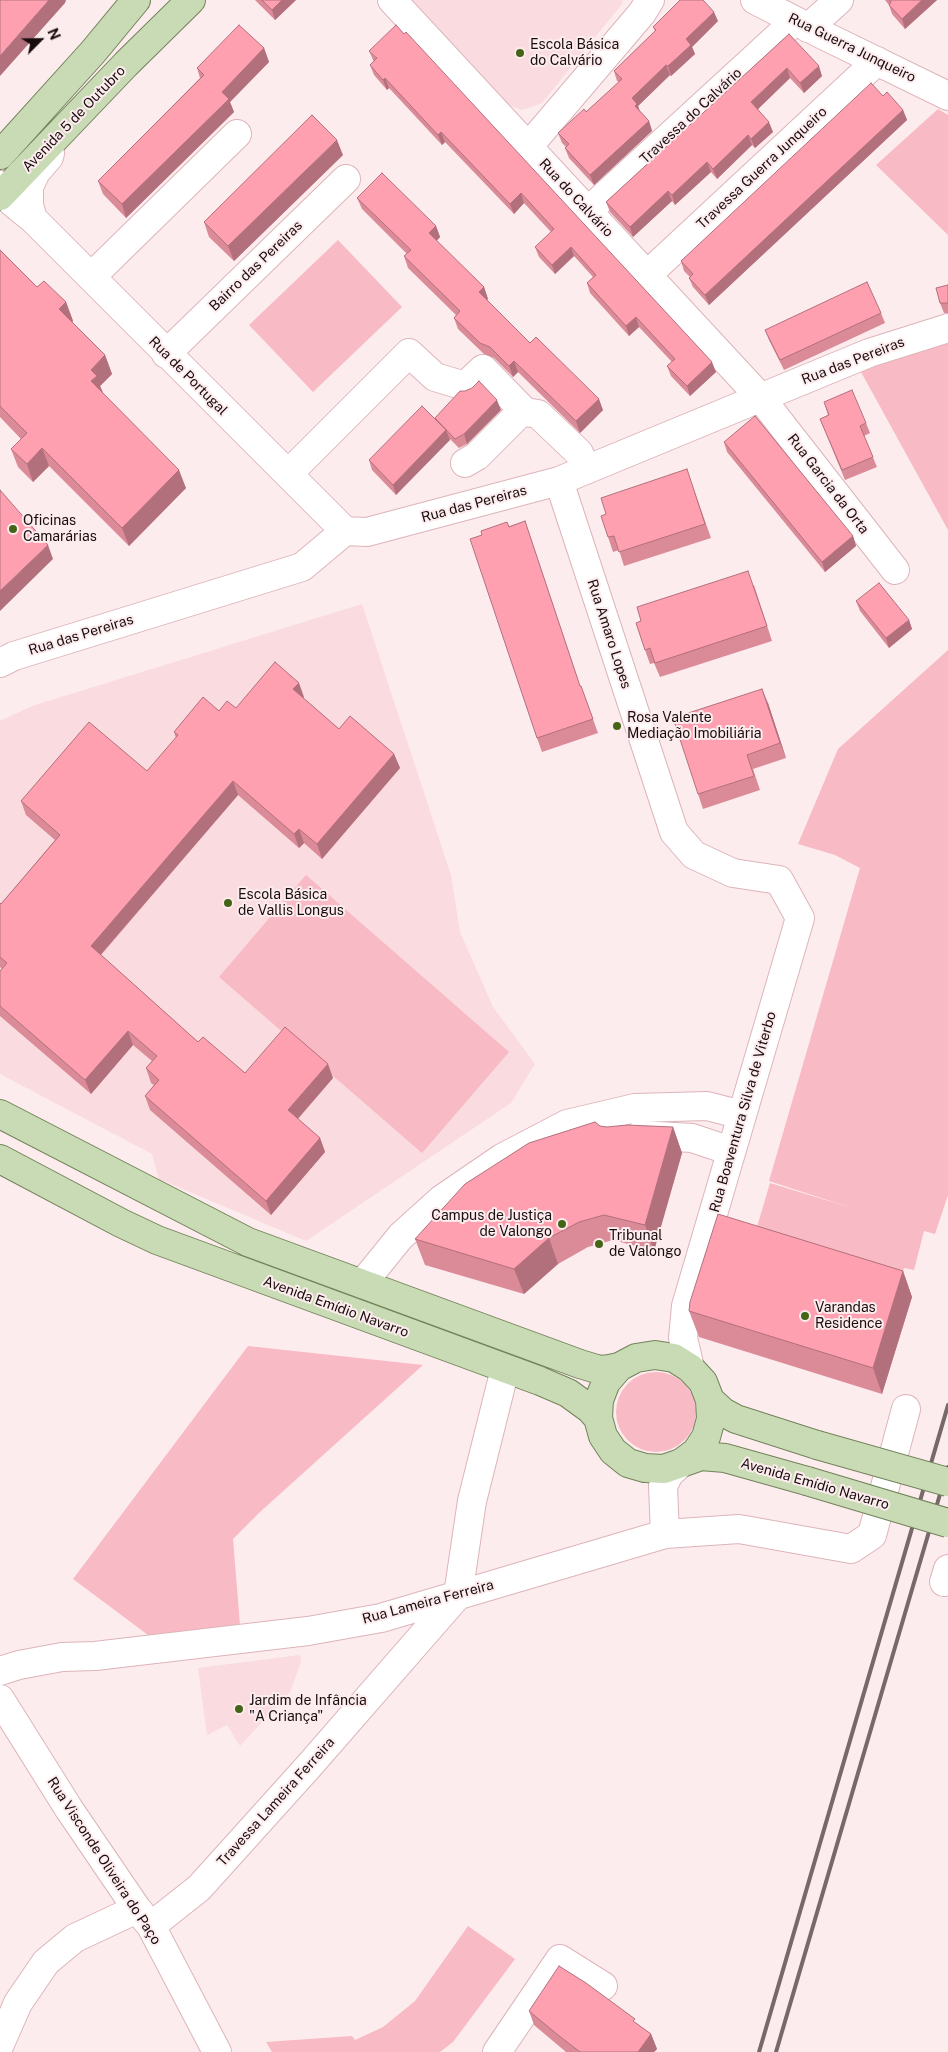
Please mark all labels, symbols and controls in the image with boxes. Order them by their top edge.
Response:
street label: Rua Guerra Junqueiro [786,10,918,86]
north arrow [15,15,65,65]
text: N [44,26,63,42]
place label: Escola Básica do Calvário [530,37,619,70]
marker: Escola Básica do Calvário [514,47,526,59]
street label: Avenida 5 de Outubro [19,63,129,175]
street label: Travessa do Calvário [637,64,745,168]
street label: Travessa Guerra Junqueiro [693,103,831,233]
street label: Rua do Calvário [535,155,617,241]
street label: Bairro das Pereiras [206,217,306,315]
street label: Rua de Portugal [145,333,231,419]
street label: Rua das Pereiras [799,334,907,388]
street label: Rua Garcia da Orta [784,431,872,537]
street label: Rua das Pereiras [419,482,529,526]
place label: Oficinas Camarárias [23,513,97,546]
marker: Oficinas Camarárias [7,523,19,535]
street label: Rua Amaro Lopes [583,577,635,691]
street label: Rua das Pereiras [27,611,135,659]
place label: Rosa Valente Mediação Imobiliária [627,710,761,742]
marker: Rosa Valente Mediação Imobiliária [611,720,623,732]
place label: Escola Básica de Vallis Longus [238,887,344,920]
marker: Escola Básica de Vallis Longus [222,897,234,909]
street label: Rua Boaventura Silva de Viterbo [706,1010,780,1214]
place label: Campus de Justiça de Valongo [431,1208,552,1240]
marker: Campus de Justiça de Valongo [556,1218,568,1230]
place label: Tribunal de Valongo [609,1228,682,1260]
marker: Tribunal de Valongo [593,1238,605,1250]
street label: Avenida Emídio Navarro [261,1273,411,1341]
place label: Varandas Residence [815,1300,883,1332]
marker: Varandas Residence [799,1310,811,1322]
street label: Avenida Emídio Navarro [739,1455,891,1513]
street label: Rua Lameira Ferreira [360,1576,496,1628]
place label: Jardim de Infância "A Criança" [249,1693,367,1725]
marker: Jardim de Infância "A Criança" [233,1703,245,1715]
street label: Travessa Lameira Ferreira [214,1734,338,1870]
street label: Rua Visconde Oliveira do Paço [44,1774,164,1948]

